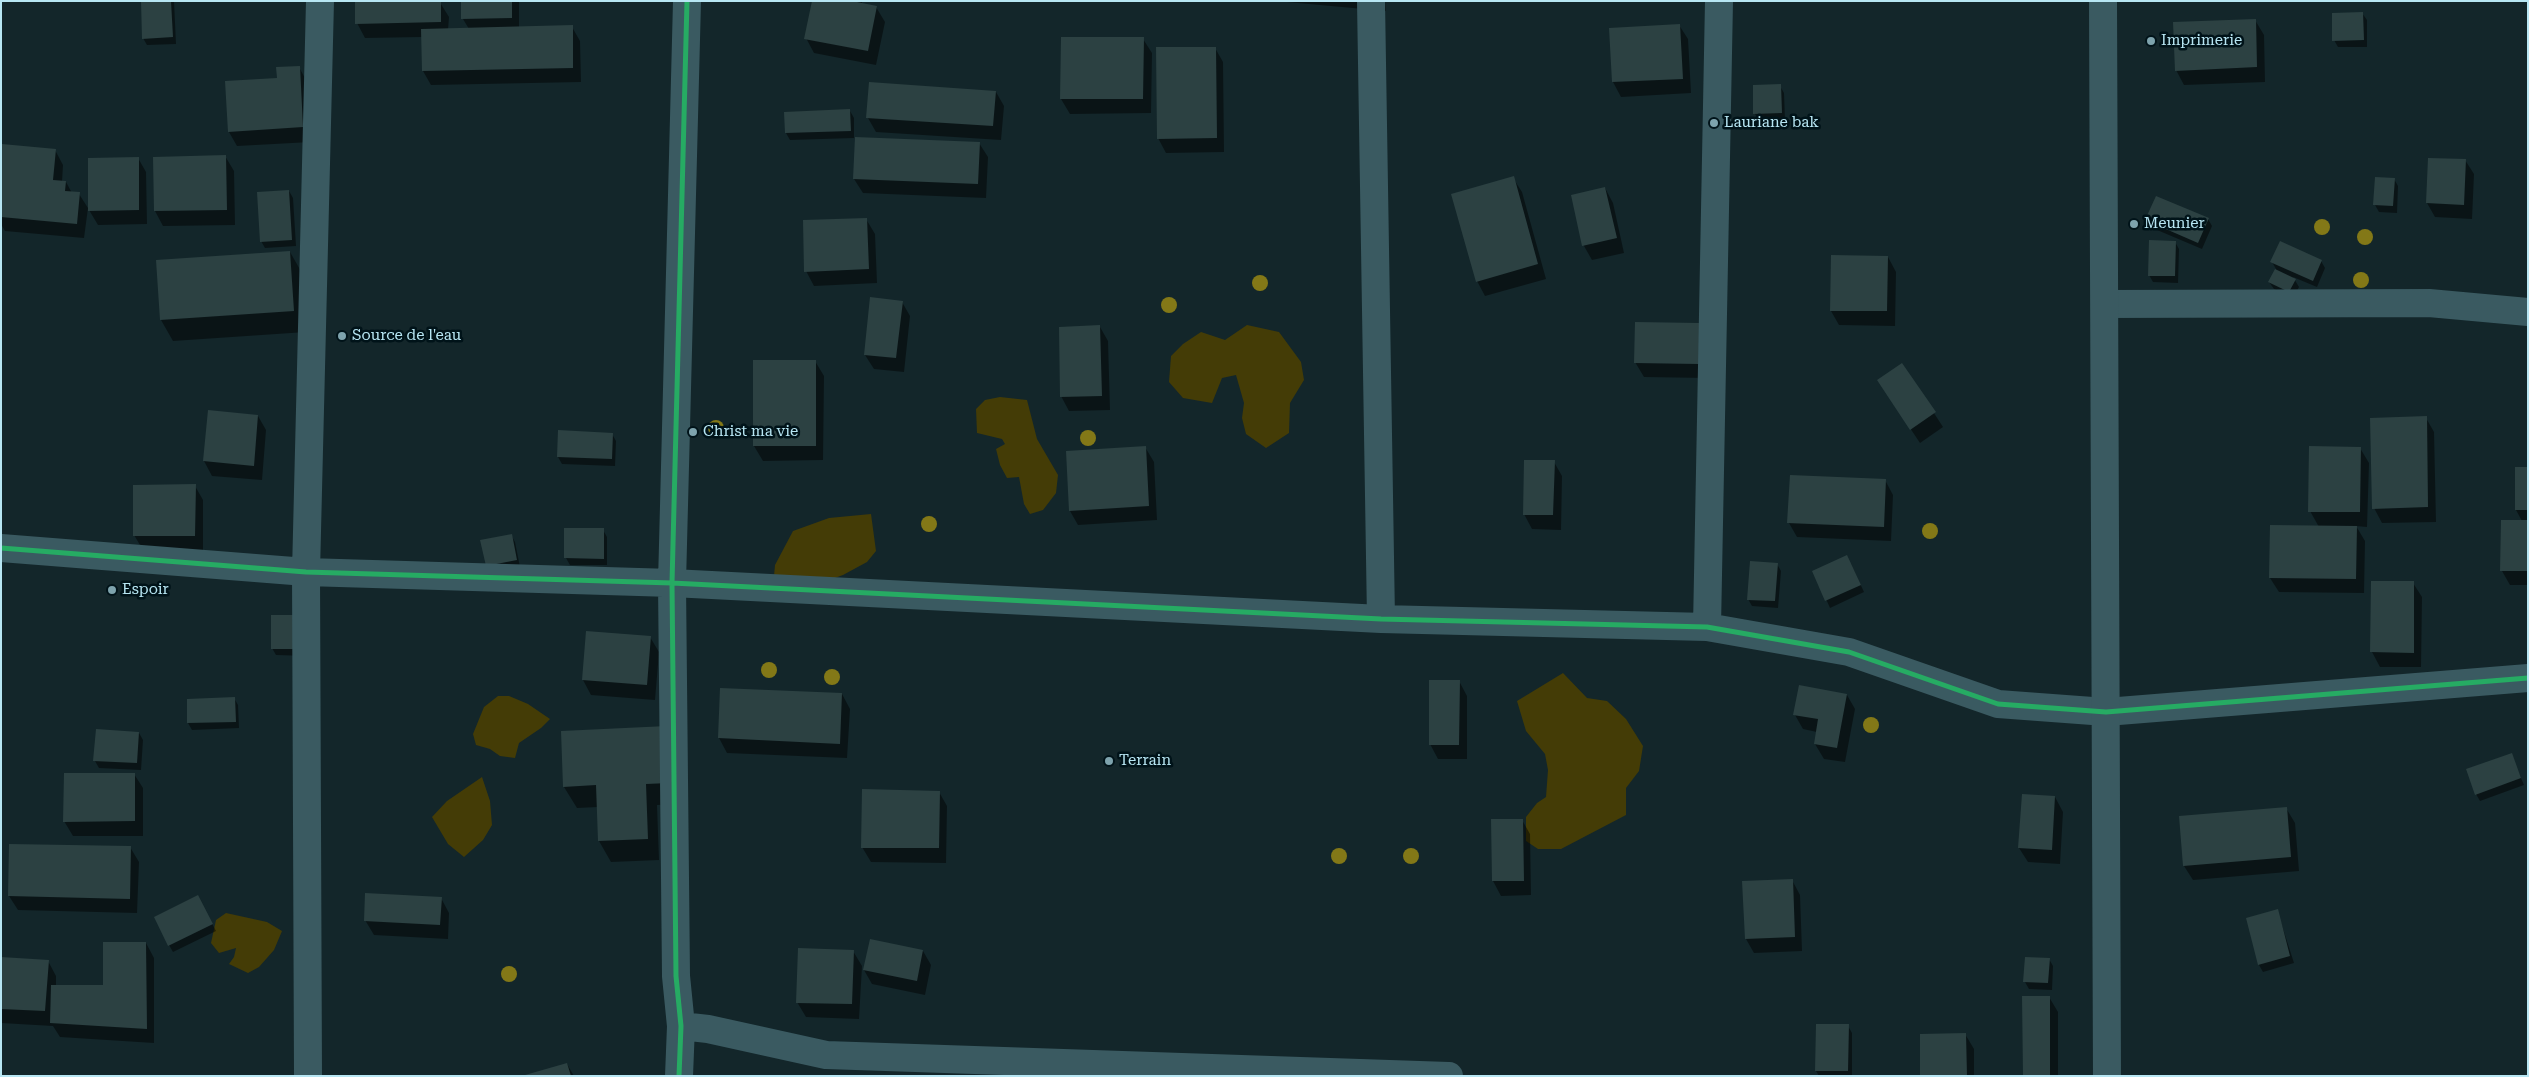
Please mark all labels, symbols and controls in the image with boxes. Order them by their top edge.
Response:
place label: Imprimerie [2161,32,2242,50]
marker: Imprimerie [2145,35,2157,47]
place label: Lauriane bak [1724,114,1819,132]
marker: Lauriane bak [1708,117,1720,129]
place label: Meunier [2144,215,2205,233]
marker: Meunier [2128,218,2140,230]
place label: Source de l'eau [352,327,461,345]
marker: Source de l'eau [336,330,348,342]
place label: Christ ma vie [703,423,798,441]
marker: Christ ma vie [687,426,699,438]
place label: Espoir [122,581,169,599]
marker: Espoir [106,584,118,596]
place label: Terrain [1119,752,1171,770]
marker: Terrain [1103,755,1115,767]

